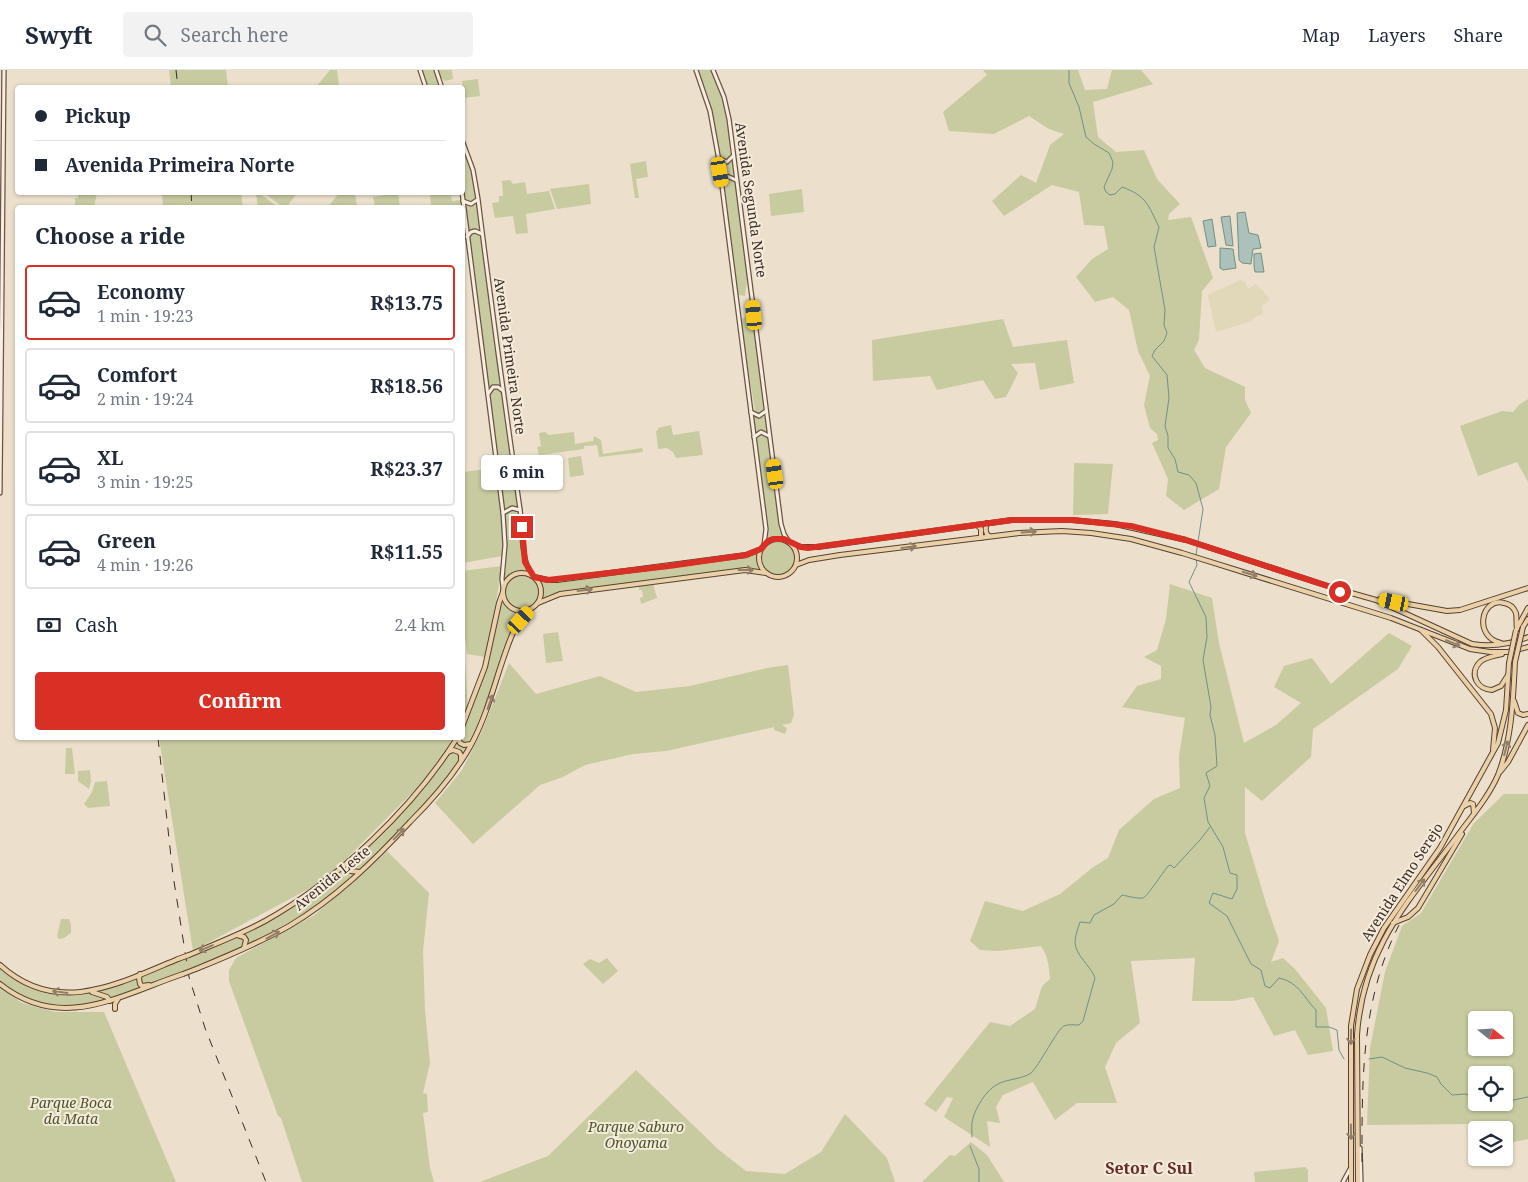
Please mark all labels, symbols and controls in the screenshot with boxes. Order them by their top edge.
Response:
search box [123,12,473,57]
text: Swyft [25,18,93,51]
icon: search [141,21,169,49]
text: Search here [181,22,288,48]
text: Map [1302,23,1340,47]
text: Layers [1368,23,1426,47]
text: Share [1454,23,1503,47]
text: Pickup [65,103,131,129]
street label: Avenida Segunda Norte [731,121,772,279]
text: Avenida Primeira Norte [65,152,295,178]
car [710,156,729,188]
text: Choose a ride [35,220,185,250]
street label: Avenida Primeira Norte [490,276,531,436]
text: Economy [97,279,185,305]
icon: car [37,280,82,325]
text: R$13.75 [370,290,443,316]
car [745,299,762,331]
text: 1 min · 19:23 [97,305,193,327]
text: Comfort [97,362,177,388]
icon: car [37,363,82,408]
text: R$18.56 [370,373,443,399]
text: 2 min · 19:24 [97,388,193,410]
text: XL [97,445,123,471]
icon: car [37,446,82,491]
callout: 6 min [481,454,563,490]
text: R$23.37 [370,456,443,482]
car [765,458,784,490]
text: 6 min [499,461,545,483]
text: 3 min · 19:25 [97,471,193,493]
route end [511,516,533,538]
one-way arrow [1021,527,1037,537]
text: Green [97,528,156,554]
icon: car [37,529,82,574]
text: R$11.55 [370,539,443,565]
one-way arrow [900,542,916,552]
text: 4 min · 19:26 [97,554,193,576]
one-way arrow [738,565,754,575]
one-way arrow [1241,570,1257,580]
route start [1329,581,1351,603]
one-way arrow [576,585,592,595]
car [1377,592,1410,612]
car [505,604,536,636]
icon: cash [35,611,63,639]
text: Cash [75,612,118,638]
text: 2.4 km [394,614,445,636]
one-way arrow [1445,639,1461,648]
button: Confirm [35,672,445,730]
one-way arrow [486,694,495,710]
one-way arrow [1501,741,1511,757]
street label: Avenida Elmo Serejo [1356,819,1447,945]
one-way arrow [393,828,405,840]
street label: Avenida Leste [289,841,374,914]
one-way arrow [1415,879,1426,892]
one-way arrow [265,930,280,940]
one-way arrow [199,943,214,953]
one-way arrow [52,987,68,997]
north arrow [1468,1011,1512,1056]
map controls [1468,1011,1513,1166]
one-way arrow [1346,1028,1356,1045]
button: locate [1468,1066,1513,1111]
park label: Parque Boca da Mata [29,1093,113,1128]
park label: Parque Saburo Onoyama [587,1117,684,1152]
button: layers [1468,1121,1513,1166]
one-way arrow [1347,1123,1356,1139]
district label: Setor C Sul [1105,1157,1193,1179]

